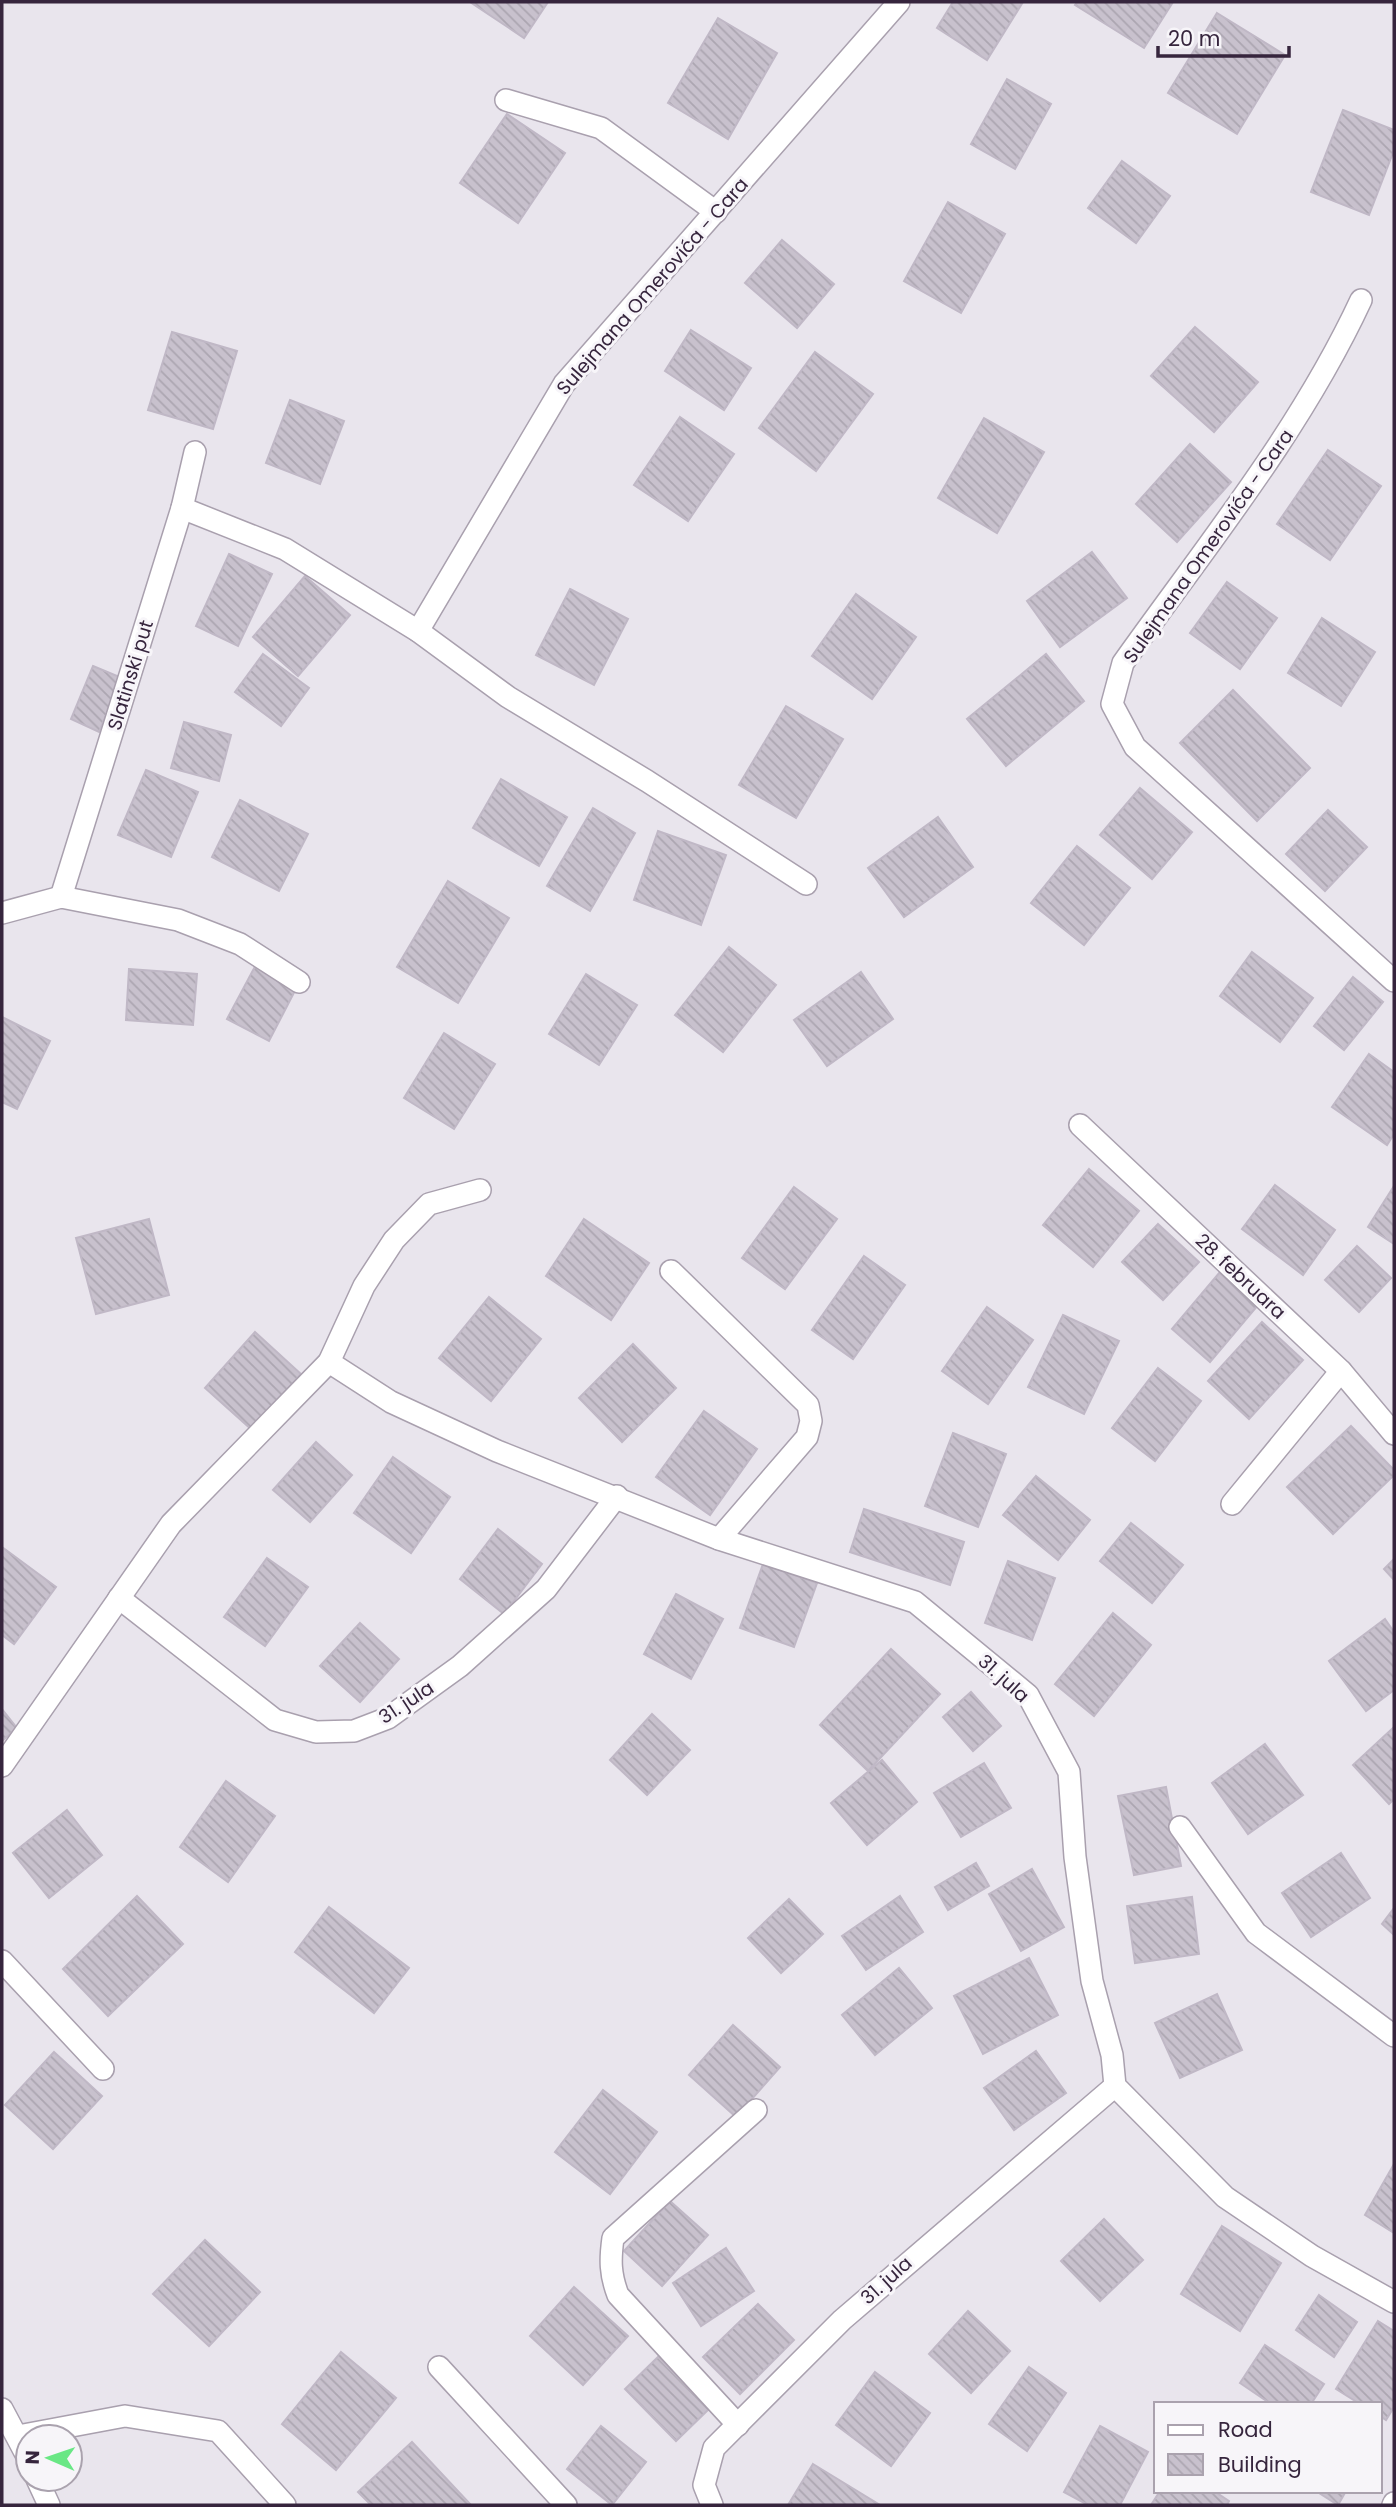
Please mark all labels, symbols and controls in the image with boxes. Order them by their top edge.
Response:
scale bar [1158,14,1289,58]
text: 20 m [1168,24,1221,53]
street label: Sulejmana Omerovića - Cara [550,172,755,401]
street label: Sulejmana Omerovića - Cara [1117,424,1300,669]
street label: Slatinski put [101,617,160,734]
street label: 28. februara [1189,1227,1292,1325]
street label: 31. jula [972,1648,1035,1709]
street label: 31. jula [373,1675,439,1730]
street label: 31. jula [855,2250,918,2311]
legend [1154,2402,1382,2493]
text: Road [1218,2415,1273,2444]
north arrow [14,2423,84,2493]
text: N [19,2450,46,2465]
text: Building [1218,2450,1302,2479]

